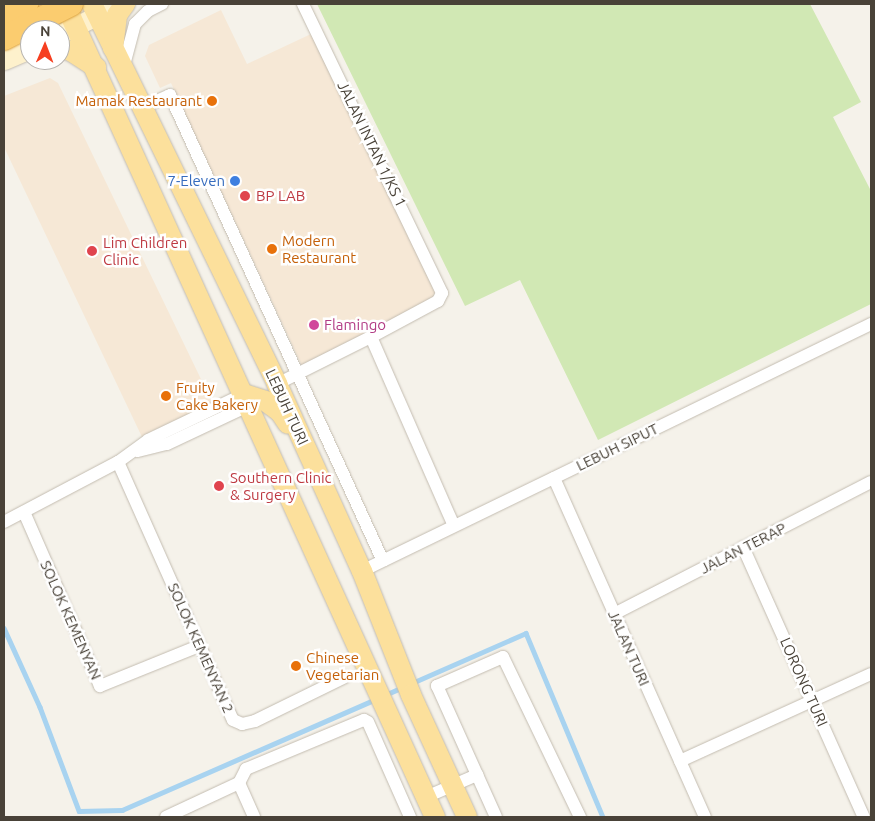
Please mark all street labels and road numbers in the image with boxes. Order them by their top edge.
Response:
street label: JALAN INTAN 1/KS 1 [334,78,410,210]
street label: LEBUH TURI [262,366,312,448]
street label: LEBUH SIPUT [573,419,661,475]
street label: JALAN TERAP [697,519,789,577]
street label: SOLOK KEMENYAN [37,558,105,682]
street label: SOLOK KEMENYAN 2 [164,580,238,716]
street label: JALAN TURI [604,607,654,689]
street label: LORONG TURI [776,635,832,729]

